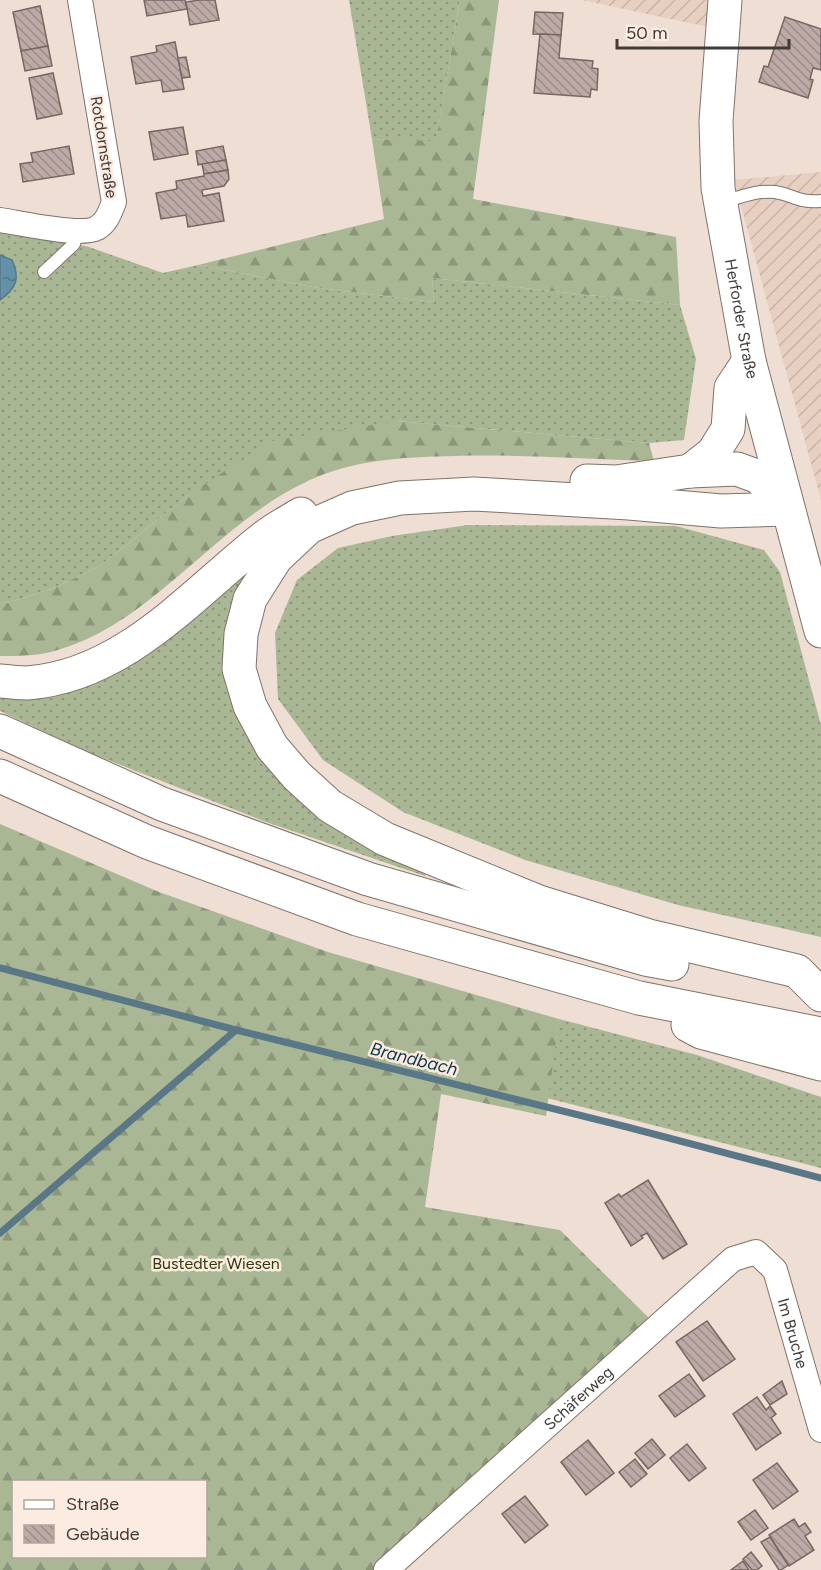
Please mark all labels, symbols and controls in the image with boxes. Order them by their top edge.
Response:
scale bar [617,12,790,50]
text: 50 m [626,22,668,44]
street label: Rotdornstraße [87,95,121,200]
street label: Herforder Straße [721,257,763,381]
water label: Brandbach [368,1038,460,1080]
park label: Bustedter Wiesen [152,1254,280,1273]
street label: Im Bruche [774,1296,812,1371]
street label: Schäferweg [540,1362,617,1434]
legend [12,1480,207,1558]
text: Straße [66,1493,119,1515]
text: Gebäude [66,1523,140,1545]

